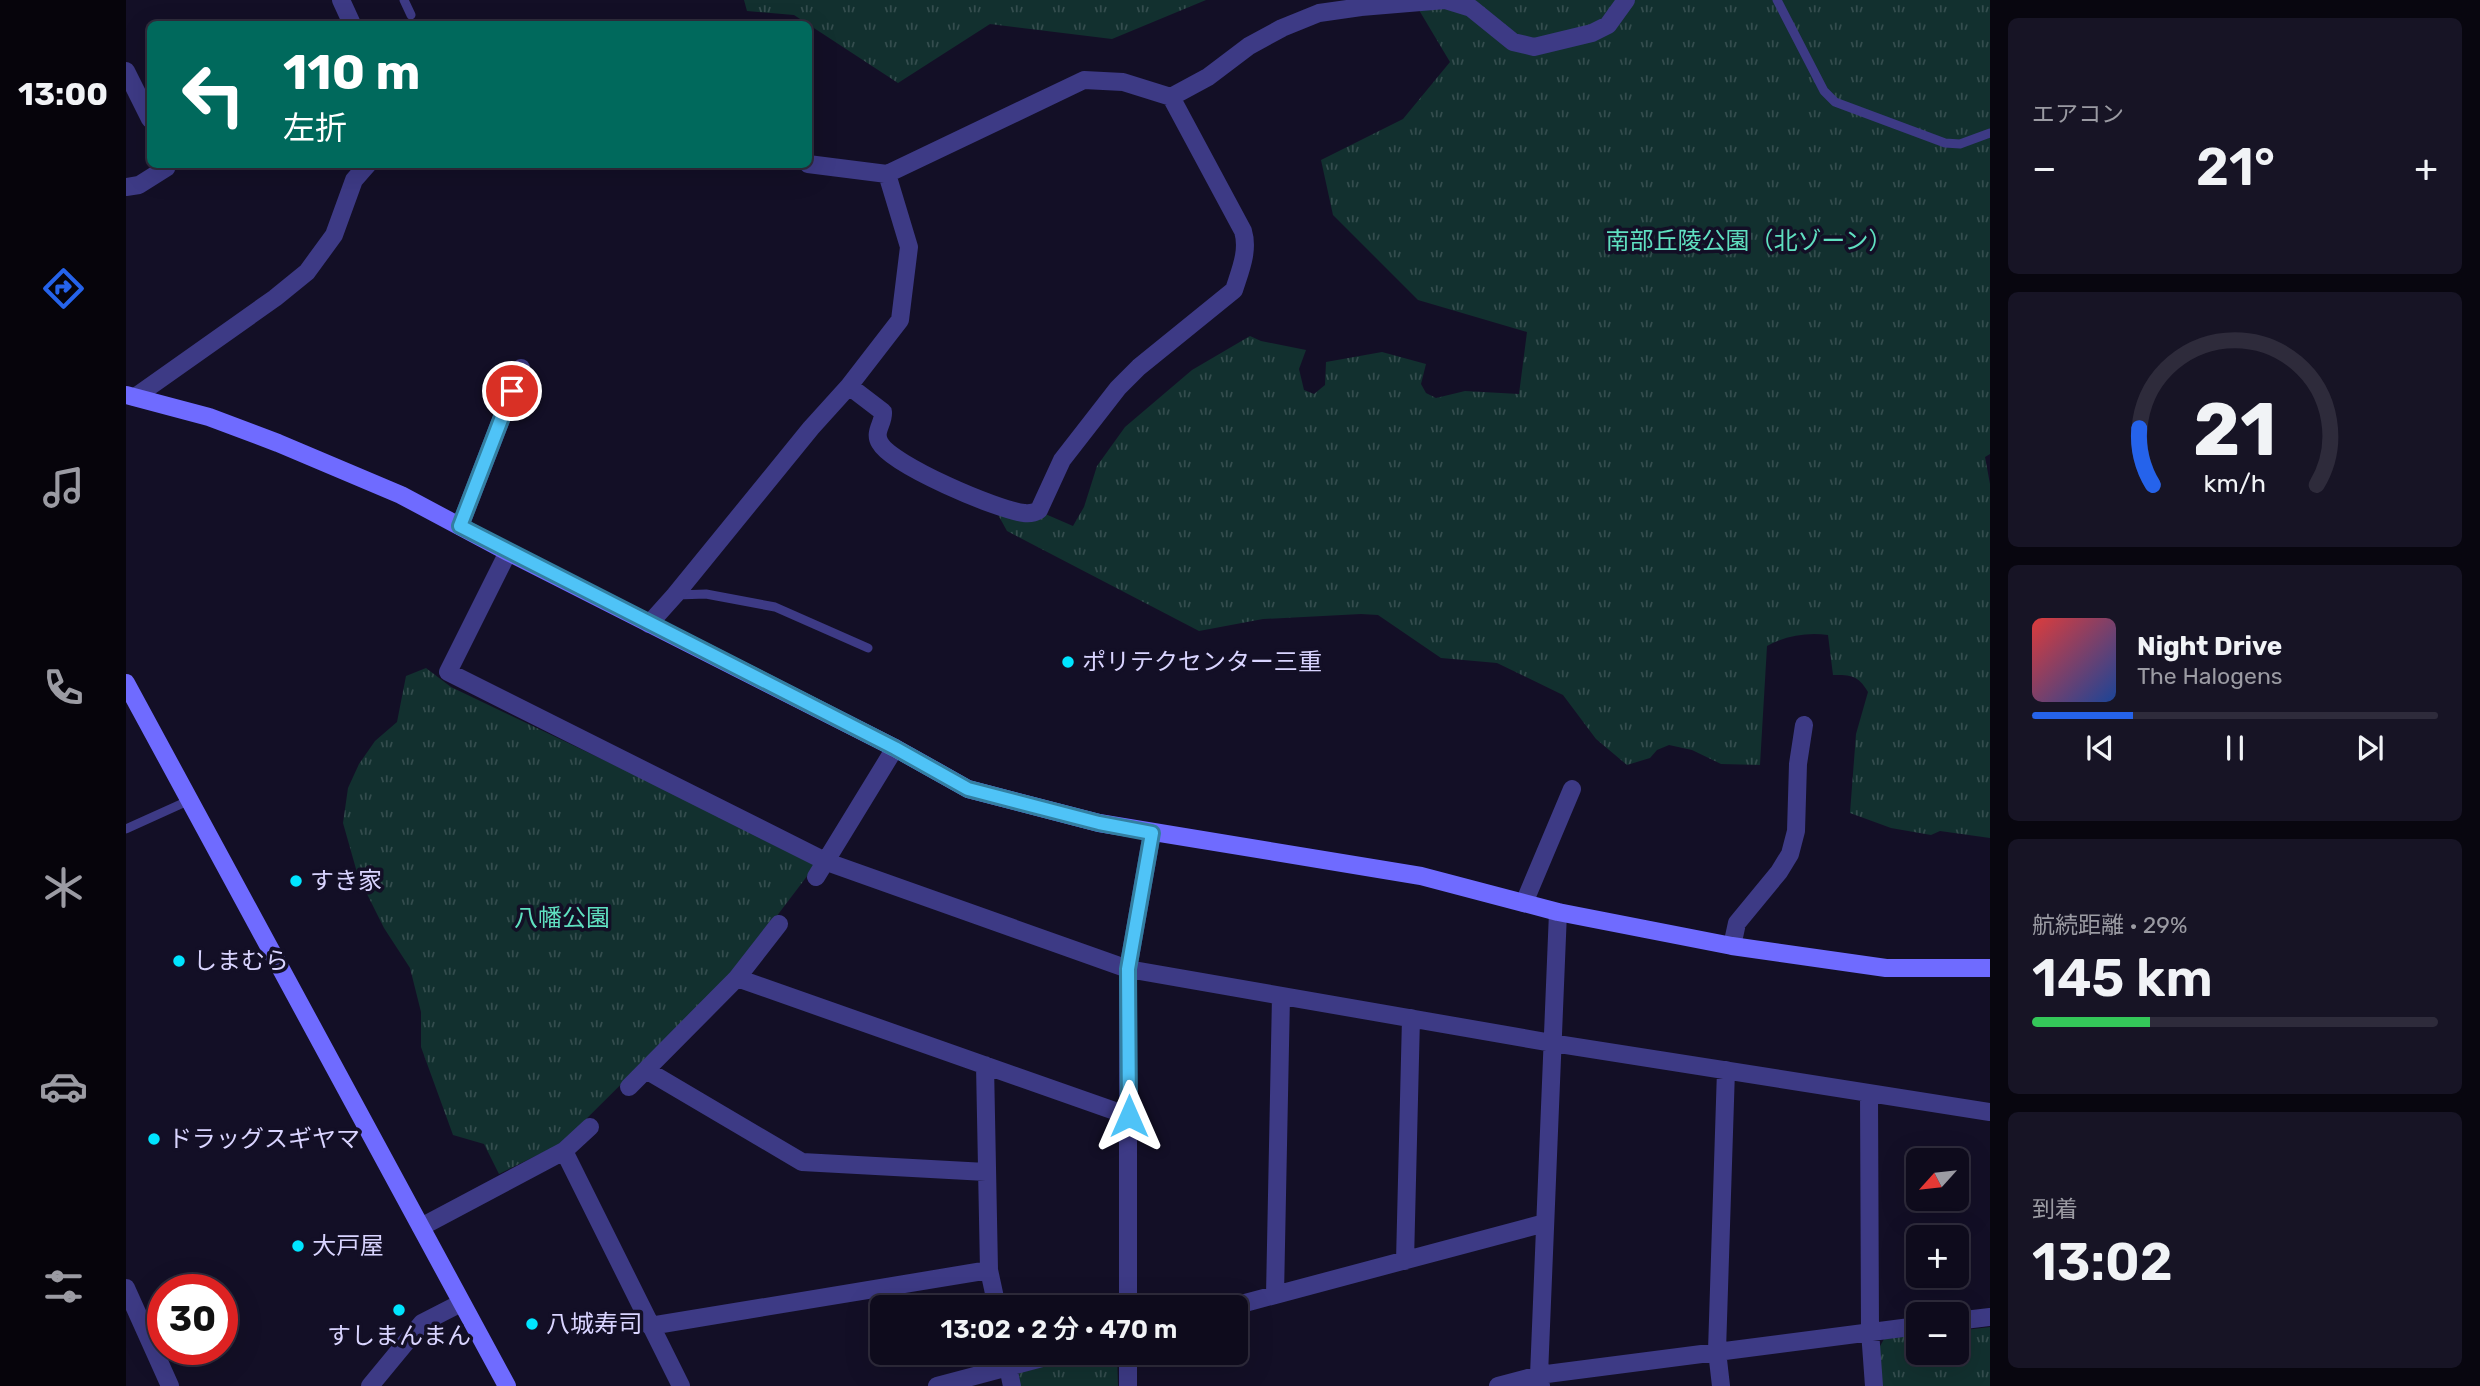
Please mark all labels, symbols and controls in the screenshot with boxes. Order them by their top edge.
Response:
text: 110 m [283,43,420,101]
icon: left [168,49,259,140]
text: 13:00 [18,75,108,113]
text: エアコン [2032,100,2124,128]
text: 左折 [283,109,347,147]
text: 21° [2196,136,2275,198]
text: − [2032,145,2057,191]
text: + [2414,145,2438,191]
park label: 南部丘陵公園（北ゾーン） [1606,227,1892,255]
icon: directions [39,264,88,313]
pin [482,361,542,421]
icon: arrive [493,372,531,410]
text: 21 [2193,388,2277,474]
icon: music [39,463,88,512]
text: km/h [2204,469,2266,498]
text: Night Drive [2137,631,2282,662]
place label: ポリテクセンター三重 [1082,648,1322,676]
marker: ポリテクセンター三重 [1060,654,1076,670]
text: The Halogens [2137,662,2283,690]
icon: phone [39,663,88,712]
icon: previous [2081,729,2119,767]
icon: pause [2216,729,2254,767]
icon: next [2351,729,2389,767]
icon: climate [39,863,88,912]
place label: すき家 [310,867,382,895]
marker: すき家 [288,873,304,889]
park label: 八幡公園 [514,904,610,932]
text: 航続距離 · 29% [2032,911,2188,939]
place label: しまむら [193,947,289,975]
text: 145 km [2032,947,2213,1009]
marker: しまむら [171,953,187,969]
icon: car [39,1062,88,1111]
position arrow [1092,1079,1166,1153]
place label: ドラッグスギヤマ [168,1125,360,1153]
marker: ドラッグスギヤマ [146,1131,162,1147]
north arrow [1906,1148,1969,1211]
map controls [1906,1148,1969,1365]
text: 到着 [2032,1195,2078,1223]
button: + [1906,1225,1969,1288]
text: 13:02 [2032,1231,2173,1293]
place label: 大戸屋 [312,1232,384,1260]
marker: 大戸屋 [290,1238,306,1254]
icon: filters [39,1262,88,1311]
speed limit sign: 30 [147,1274,238,1365]
marker: すしまんまん [391,1302,407,1318]
button: − [1906,1302,1969,1365]
place label: 八城寿司 [546,1310,642,1338]
text: 13:02 · 2 分 · 470 m [941,1314,1177,1345]
marker: 八城寿司 [524,1316,540,1332]
place label: すしまんまん [327,1322,471,1350]

